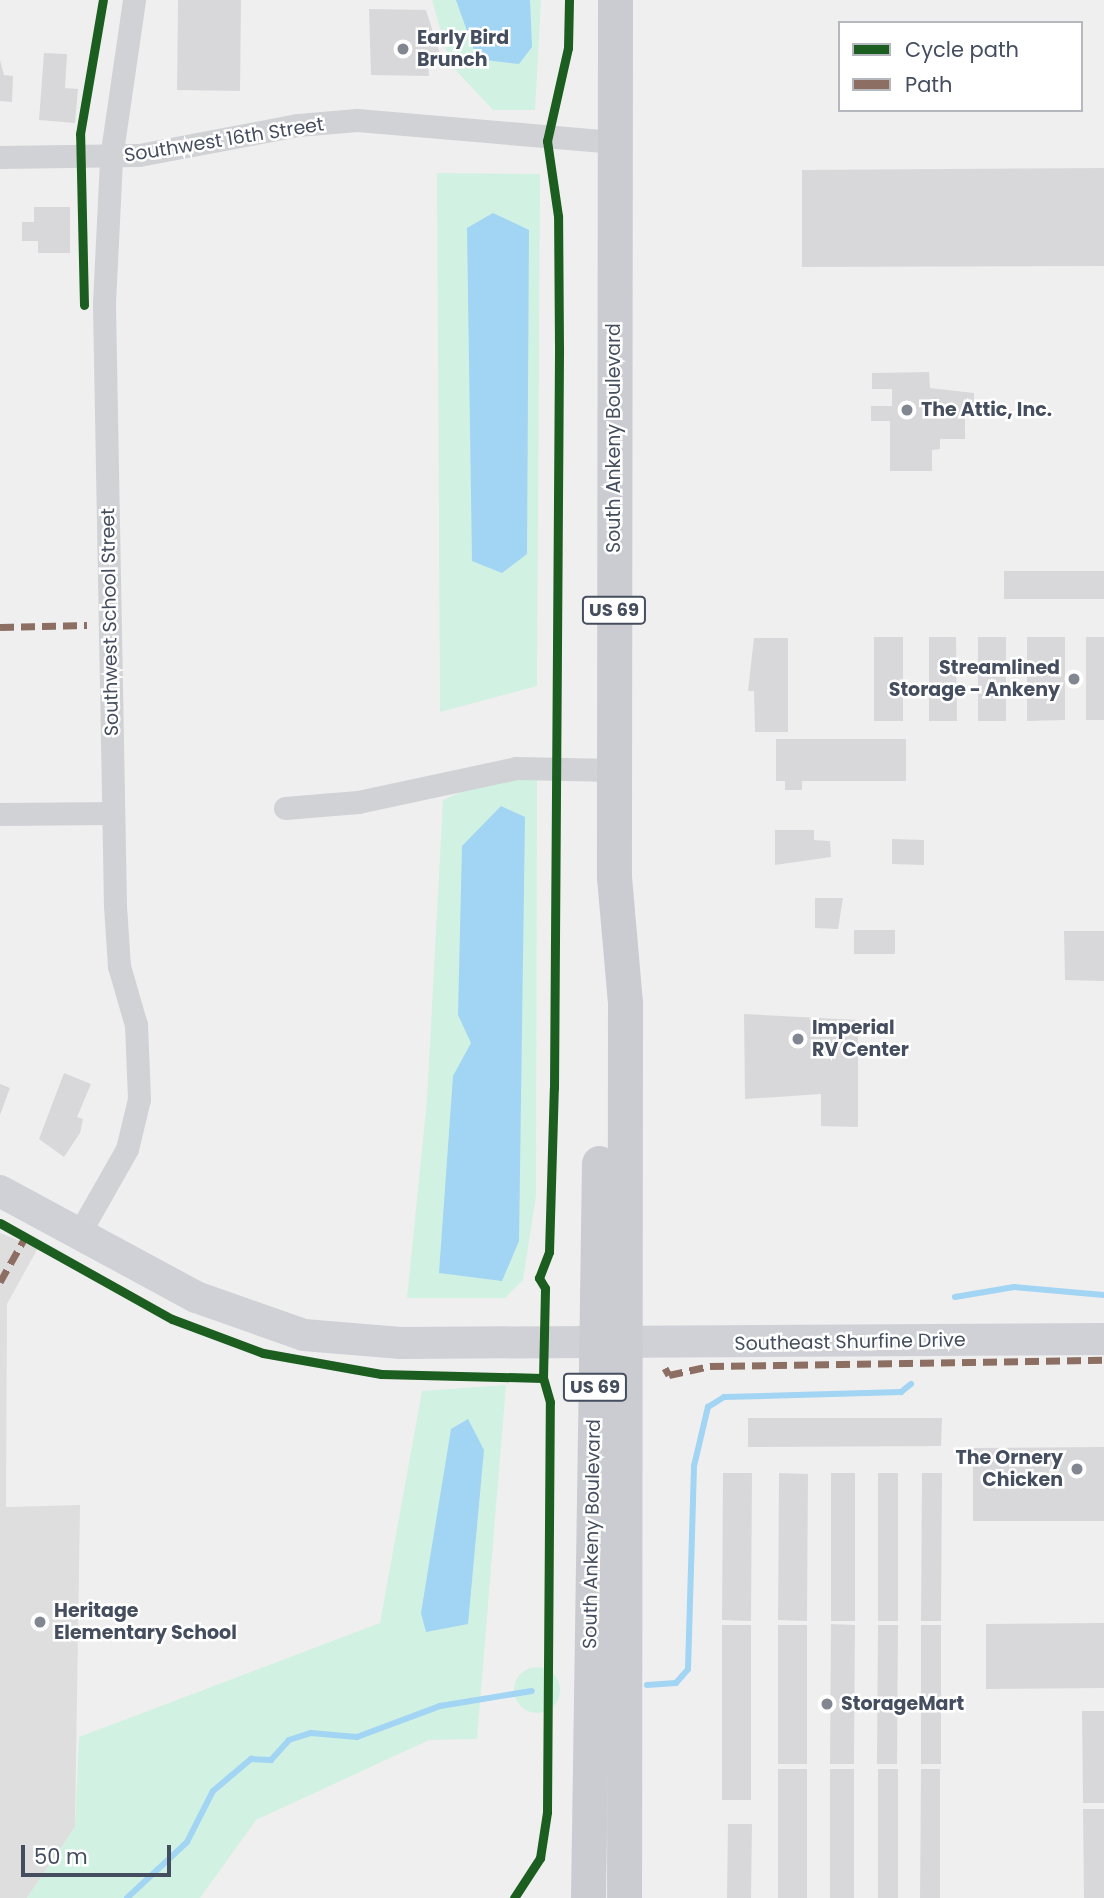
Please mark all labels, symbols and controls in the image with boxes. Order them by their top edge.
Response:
legend [838,21,1083,112]
place label: Early Bird Brunch [417,27,509,71]
text: Cycle path [905,35,1019,64]
marker: Early Bird Brunch [395,41,411,57]
text: Path [905,70,952,99]
street label: Southwest 16th Street [123,113,325,167]
street label: South Ankeny Boulevard [603,323,625,553]
place label: The Attic, Inc. [921,399,1052,421]
marker: The Attic, Inc. [899,402,915,418]
street label: Southwest School Street [97,508,123,736]
road number: US 69 [581,596,647,624]
place label: Streamlined Storage - Ankeny [889,657,1060,701]
marker: Streamlined Storage - Ankeny [1066,671,1082,687]
place label: Imperial RV Center [812,1017,909,1061]
marker: Imperial RV Center [790,1031,806,1047]
street label: Southeast Shurfine Drive [734,1329,966,1355]
road number: US 69 [562,1372,628,1402]
street label: South Ankeny Boulevard [579,1419,605,1649]
place label: The Ornery Chicken [956,1447,1063,1491]
marker: The Ornery Chicken [1069,1461,1085,1477]
place label: Heritage Elementary School [54,1600,237,1644]
marker: Heritage Elementary School [32,1614,48,1630]
place label: StorageMart [841,1693,964,1715]
marker: StorageMart [819,1696,835,1712]
scale bar [24,1832,175,1876]
text: 50 m [34,1842,88,1871]

